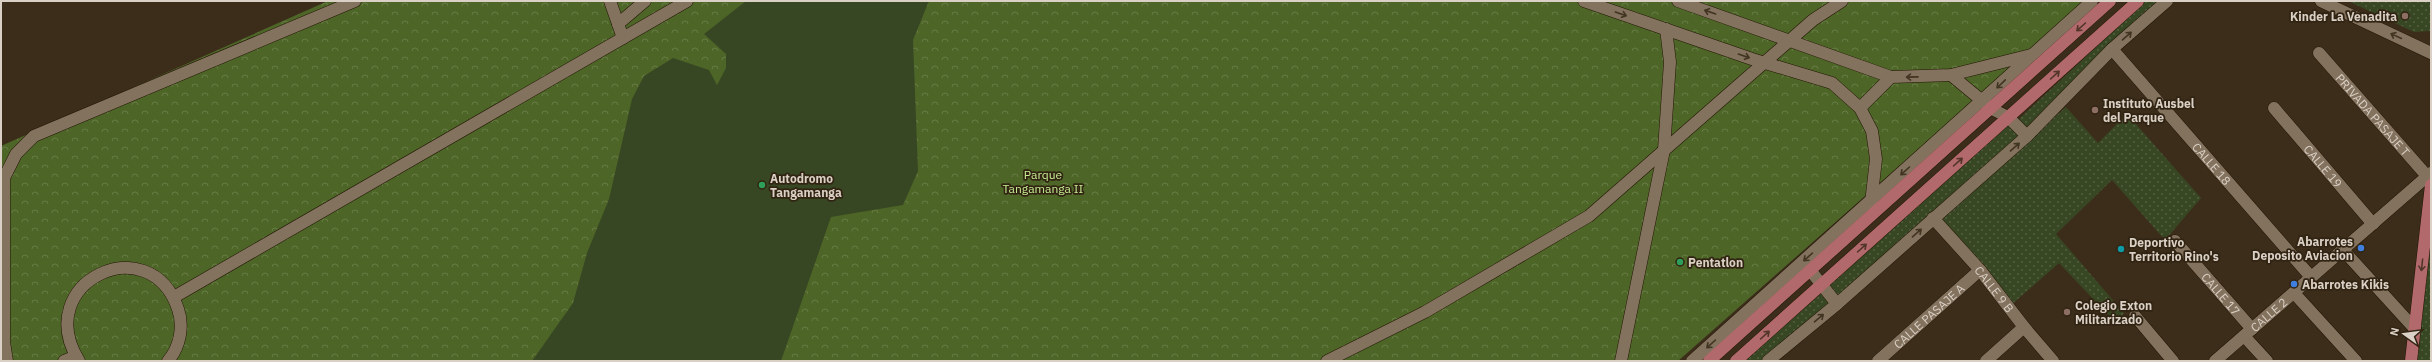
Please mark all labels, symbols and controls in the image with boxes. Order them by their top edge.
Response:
one-way arrow [1703,8,1716,15]
place label: Kinder La Venadita [2290,9,2397,24]
one-way arrow [1615,10,1627,18]
marker: Kinder La Venadita [2400,11,2410,21]
one-way arrow [2077,22,2087,31]
one-way arrow [2122,32,2132,41]
one-way arrow [2390,32,2402,39]
one-way arrow [1738,53,1751,60]
one-way arrow [2050,70,2061,79]
street label: PRIVADA PASAJE T [2333,70,2413,159]
one-way arrow [1906,73,1919,81]
one-way arrow [1996,79,2006,88]
place label: Instituto Ausbel del Parque [2103,96,2195,125]
marker: Instituto Ausbel del Parque [2090,105,2100,115]
street label: CALLE 18 [2189,139,2235,188]
street label: CALLE 19 [2301,141,2346,190]
one-way arrow [2009,142,2020,151]
one-way arrow [1953,157,1964,166]
one-way arrow [1899,166,1910,175]
park label: Parque Tangamanga II [1003,167,1084,196]
place label: Autodromo Tangamanga [770,171,842,200]
marker: Autodromo Tangamanga [757,180,767,190]
one-way arrow [1912,228,1922,237]
place label: Abarrotes Deposito Aviacion [2252,234,2353,263]
place label: Deportivo Territorio Rino's [2129,235,2219,264]
marker: Abarrotes Deposito Aviacion [2356,243,2366,253]
one-way arrow [1856,244,1867,253]
marker: Deportivo Territorio Rino's [2116,244,2126,254]
one-way arrow [1802,253,1813,262]
place label: Pentatlon [1688,255,1743,270]
marker: Pentatlon [1675,257,1685,267]
one-way arrow [2418,259,2426,272]
street label: CALLE 9 B [1972,263,2017,315]
street label: CALLE 17 [2199,269,2244,318]
place label: Abarrotes Kikis [2302,277,2389,292]
marker: Abarrotes Kikis [2289,279,2299,289]
street label: CALLE PASAJE A [1890,280,1967,351]
street label: CALLE 2 [2247,294,2290,335]
place label: Colegio Exton Militarizado [2075,298,2152,327]
marker: Colegio Exton Militarizado [2062,307,2072,317]
one-way arrow [1814,314,1825,323]
north arrow [2384,314,2424,354]
text: N [2387,326,2402,337]
one-way arrow [1760,330,1770,340]
one-way arrow [1706,339,1716,349]

